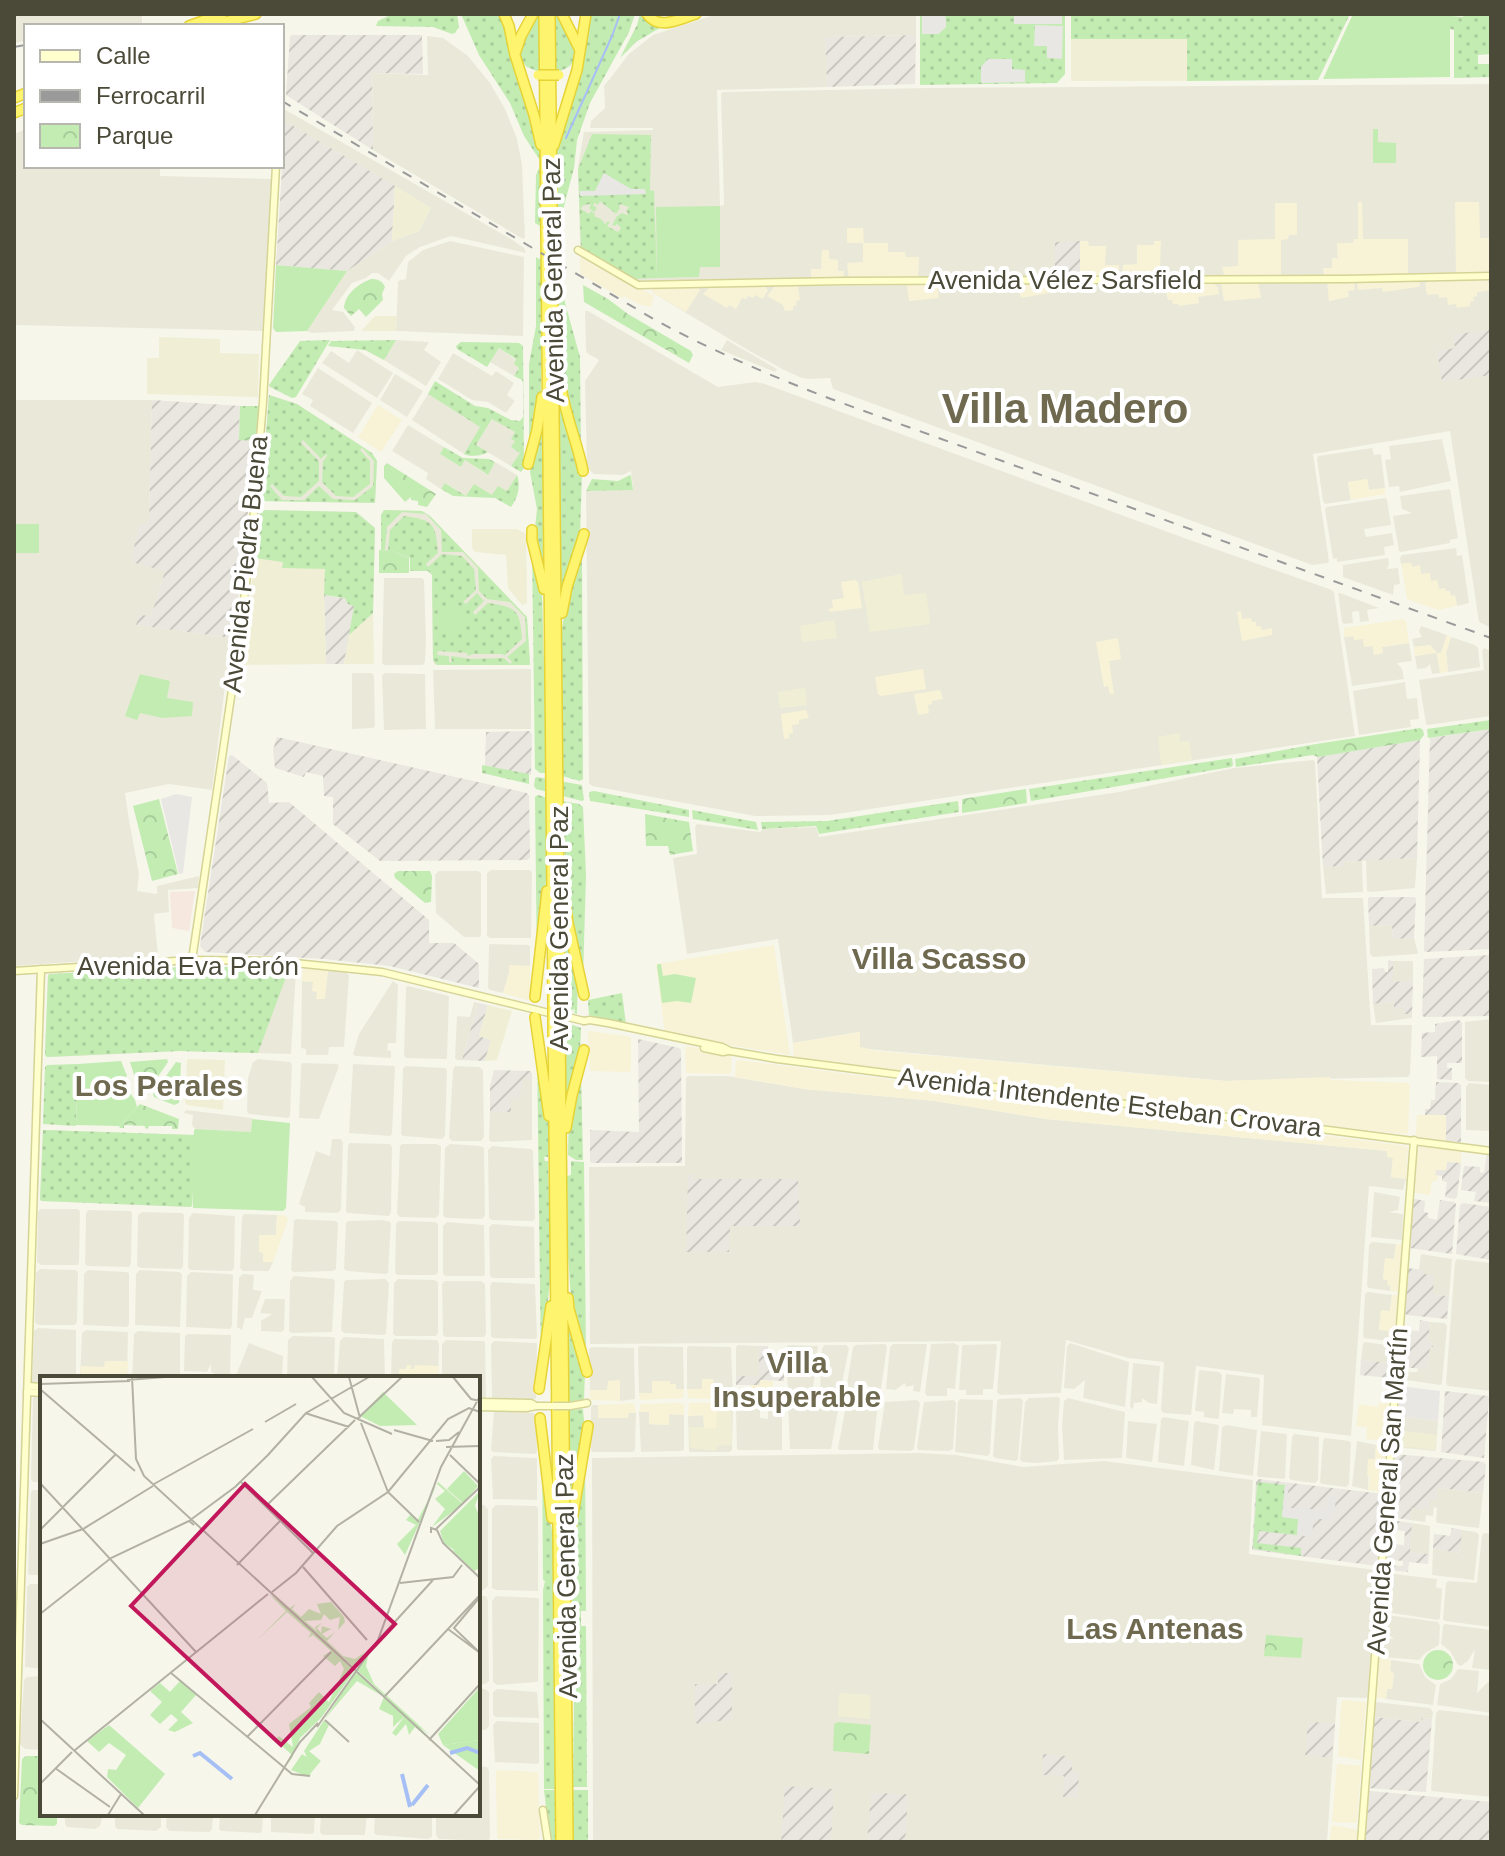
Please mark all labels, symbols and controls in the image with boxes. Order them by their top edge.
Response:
legend [24,24,284,168]
text: Calle [96,42,151,69]
text: Ferrocarril [96,82,205,109]
text: Parque [96,122,173,149]
street label: Avenida General Paz [536,157,570,403]
street label: Avenida Vélez Sarsfield [928,265,1202,295]
district label: Villa Madero [942,385,1188,432]
street label: Avenida Piedra Buena [217,433,273,694]
street label: Avenida General Paz [544,805,574,1051]
district label: Villa Scasso [852,942,1026,975]
street label: Avenida Eva Perón [77,951,299,981]
street label: Avenida Intendente Esteban Crovara [897,1061,1324,1143]
district label: Los Perales [75,1069,243,1102]
street label: Avenida General San Martín [1361,1327,1413,1655]
district label: Villa Insuperable [713,1346,881,1413]
inset map [40,1376,480,1816]
street label: Avenida General Paz [549,1453,583,1699]
district label: Las Antenas [1066,1612,1244,1645]

